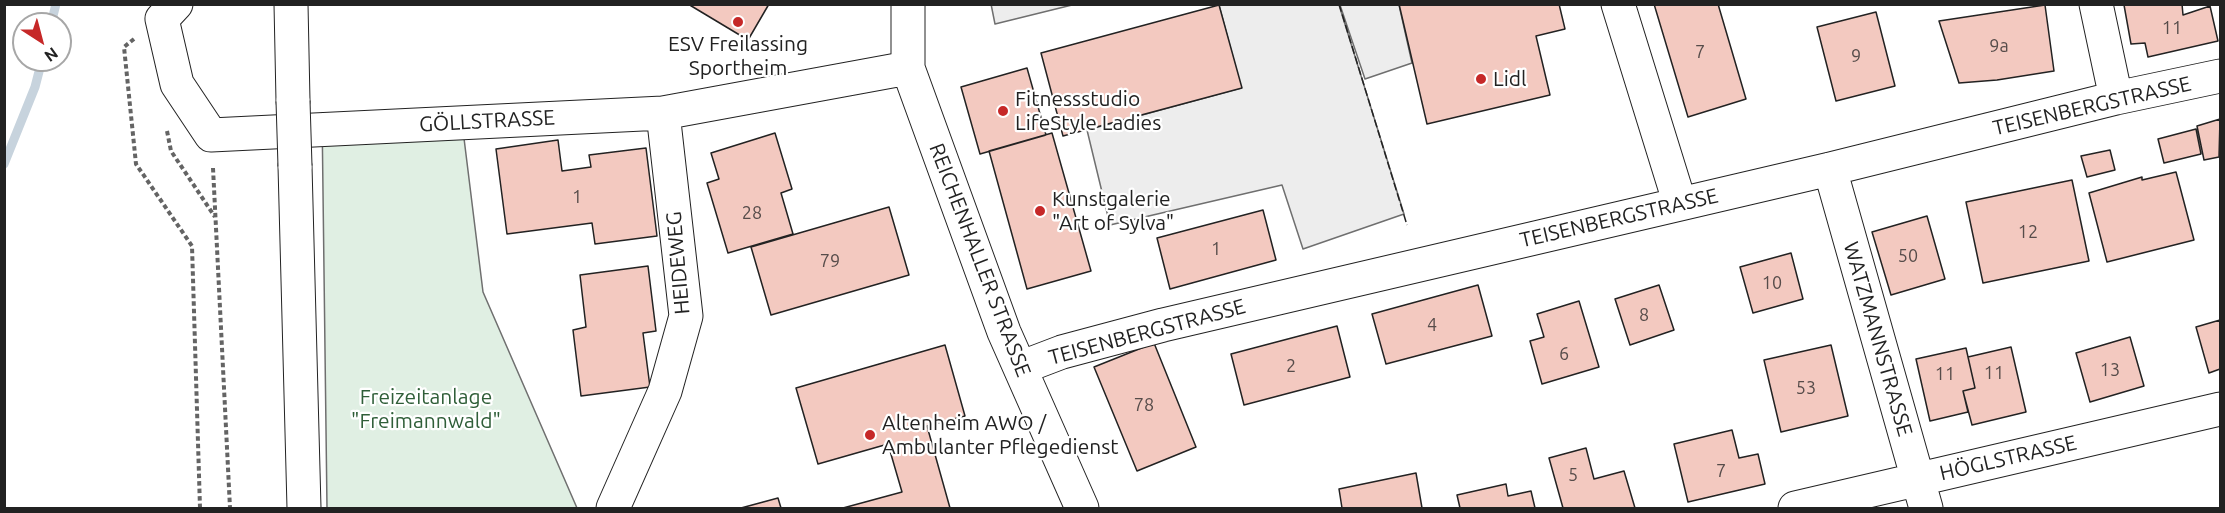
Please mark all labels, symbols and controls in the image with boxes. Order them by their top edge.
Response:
north arrow [12,12,72,72]
marker: ESV Freilassing Sportheim [731,15,745,29]
house number: 11 [2162,17,2182,39]
place label: ESV Freilassing Sportheim [668,31,808,81]
house number: 9a [1989,35,2009,57]
house number: 7 [1695,41,1705,63]
text: N [41,44,62,66]
house number: 9 [1851,45,1861,67]
place label: Lidl [1493,66,1527,92]
street label: TEISENBERGSTRASSE [1990,71,2194,141]
marker: Lidl [1474,72,1488,86]
place label: Fitnessstudio LifeStyle Ladies [1015,86,1161,136]
marker: Fitnessstudio LifeStyle Ladies [996,104,1010,118]
street label: GÖLLSTRASSE [418,105,556,137]
street label: REICHENHALLER STRASSE [924,140,1036,380]
street label: TEISENBERGSTRASSE [1517,183,1721,253]
house number: 1 [572,186,582,208]
place label: Kunstgalerie "Art of Sylva" [1052,186,1174,236]
house number: 28 [742,202,762,224]
marker: Kunstgalerie "Art of Sylva" [1033,204,1047,218]
street label: HEIDEWEG [661,211,695,315]
house number: 12 [2018,221,2038,243]
house number: 1 [1211,238,1221,260]
street label: WATZMANNSTRASSE [1838,239,1918,439]
house number: 50 [1898,245,1918,267]
house number: 79 [820,250,840,272]
house number: 10 [1762,272,1782,294]
street label: TEISENBERGSTRASSE [1046,294,1248,370]
house number: 8 [1639,304,1649,326]
house number: 4 [1427,314,1437,336]
house number: 6 [1559,343,1569,365]
house number: 2 [1286,355,1296,377]
house number: 13 [2100,359,2120,381]
house number: 11 [1984,362,2004,384]
house number: 11 [1935,363,1955,385]
house number: 53 [1796,377,1816,399]
park label: Freizeitanlage "Freimannwald" [351,384,501,434]
house number: 78 [1134,394,1154,416]
place label: Altenheim AWO / Ambulanter Pflegedienst [882,410,1119,460]
marker: Altenheim AWO / Ambulanter Pflegedienst [863,428,877,442]
street label: HÖGLSTRASSE [1937,430,2079,486]
house number: 7 [1716,460,1726,482]
house number: 5 [1568,464,1578,486]

